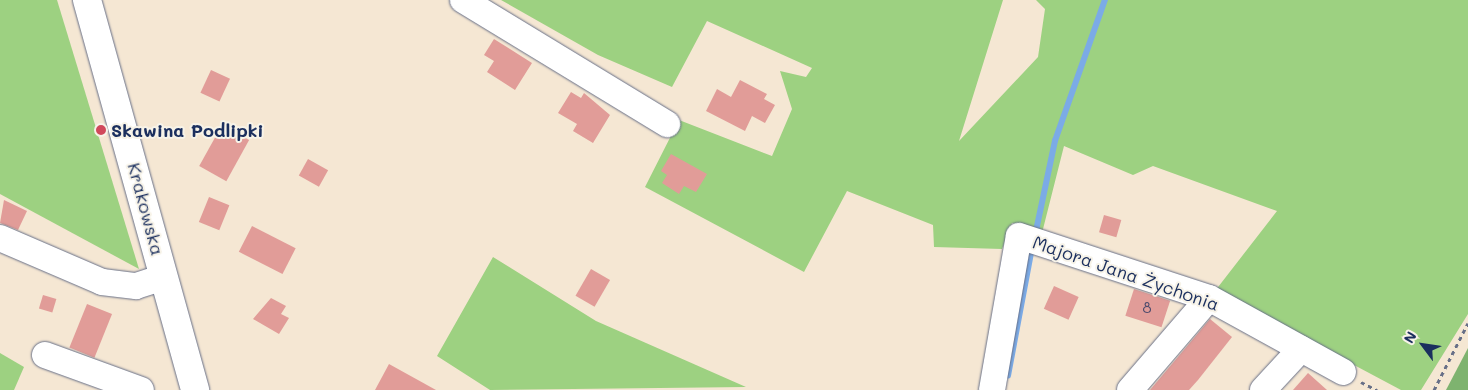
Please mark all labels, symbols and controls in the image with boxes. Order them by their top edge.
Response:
place label: Skawina Podlipki [111,119,264,141]
marker: Skawina Podlipki [95,124,107,136]
street label: Krakowska [123,160,169,258]
street label: Majora Jana Żychonia [1030,231,1222,315]
house number: 8 [1142,299,1152,317]
north arrow [1398,320,1448,370]
text: N [1399,328,1421,346]

